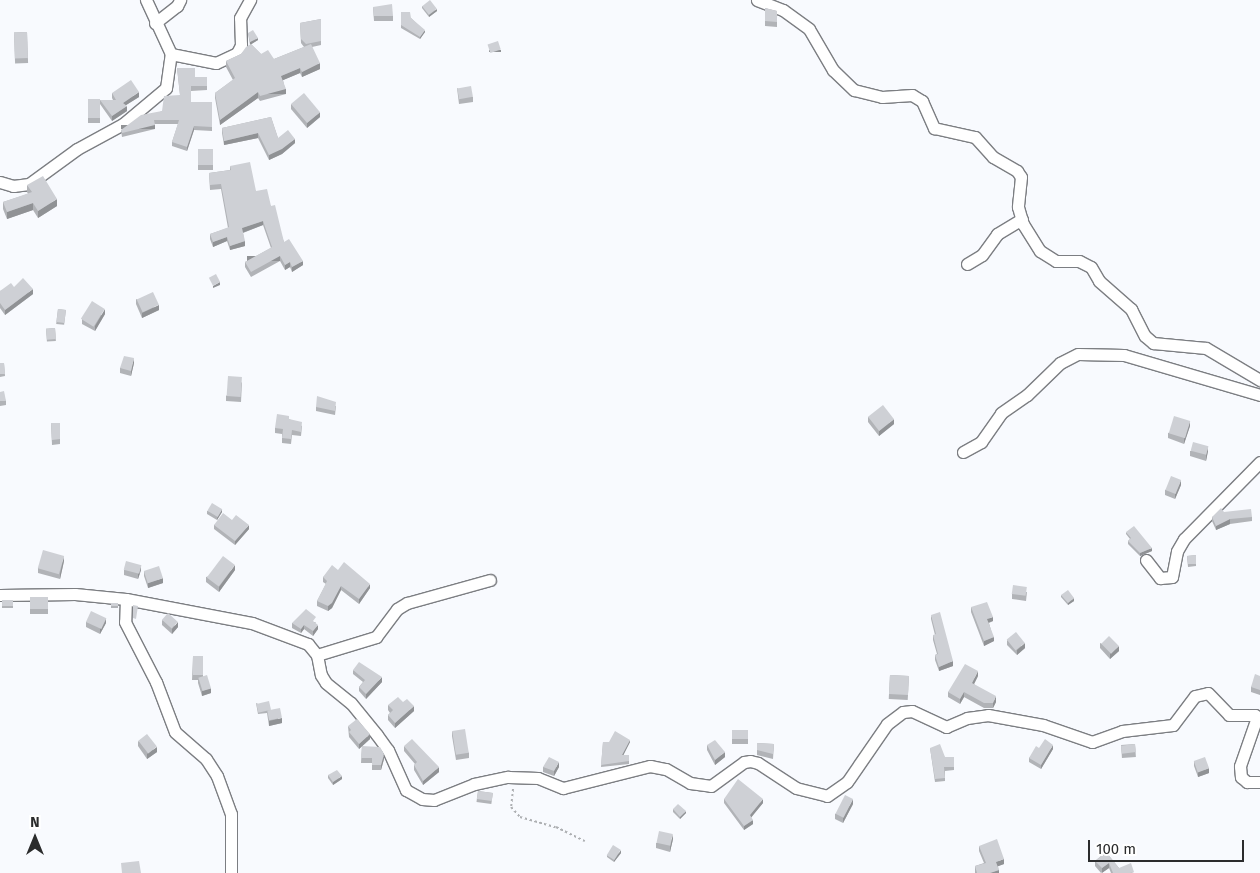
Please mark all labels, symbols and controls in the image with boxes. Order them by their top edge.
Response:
north arrow [10,813,60,863]
text: N [30,814,40,831]
scale bar [1090,830,1246,862]
text: 100 m [1096,840,1136,858]

